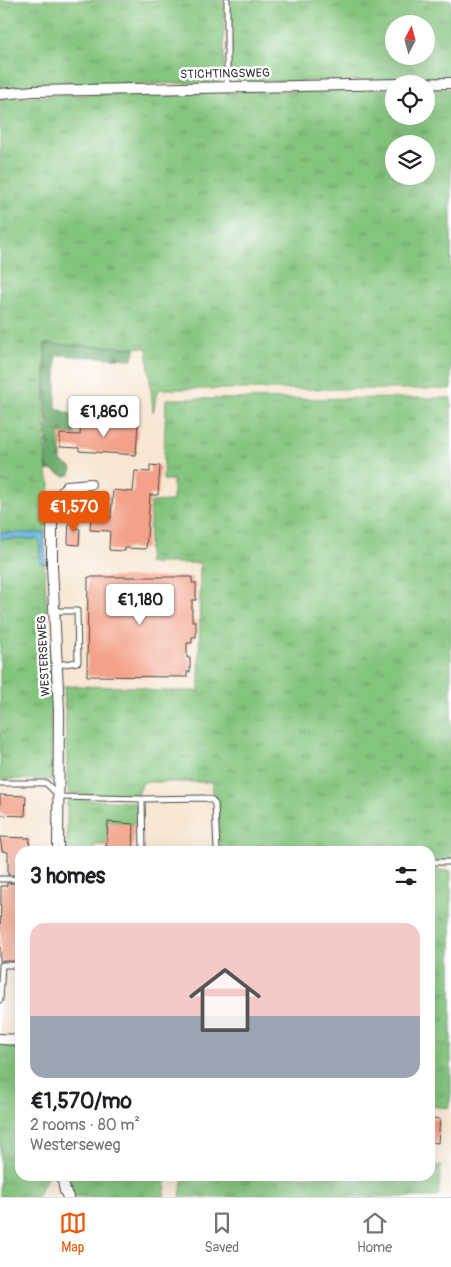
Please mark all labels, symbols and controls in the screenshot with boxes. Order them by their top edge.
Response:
north arrow [385,15,435,65]
map controls [385,15,435,185]
street label: STICHTINGSWEG [180,66,270,82]
button: locate [385,75,435,125]
button: layers [385,135,435,185]
pin: €1,860 [63,396,145,438]
text: €1,860 [79,402,129,422]
pin: €1,570 [33,490,115,533]
text: €1,570 [50,497,98,517]
pin: €1,180 [99,584,181,626]
text: €1,180 [117,590,163,610]
street label: WESTERSEWEG [34,615,54,697]
icon: filters [392,862,420,890]
text: 3 homes [30,863,105,890]
icon: home [180,955,270,1045]
text: €1,570/mo [30,1088,132,1115]
text: 2 rooms · 80 m² [30,1115,140,1135]
text: Westerseweg [30,1135,121,1155]
tab: Map [59,1209,87,1256]
tab: Saved [204,1209,239,1256]
tab: Home [357,1209,392,1256]

